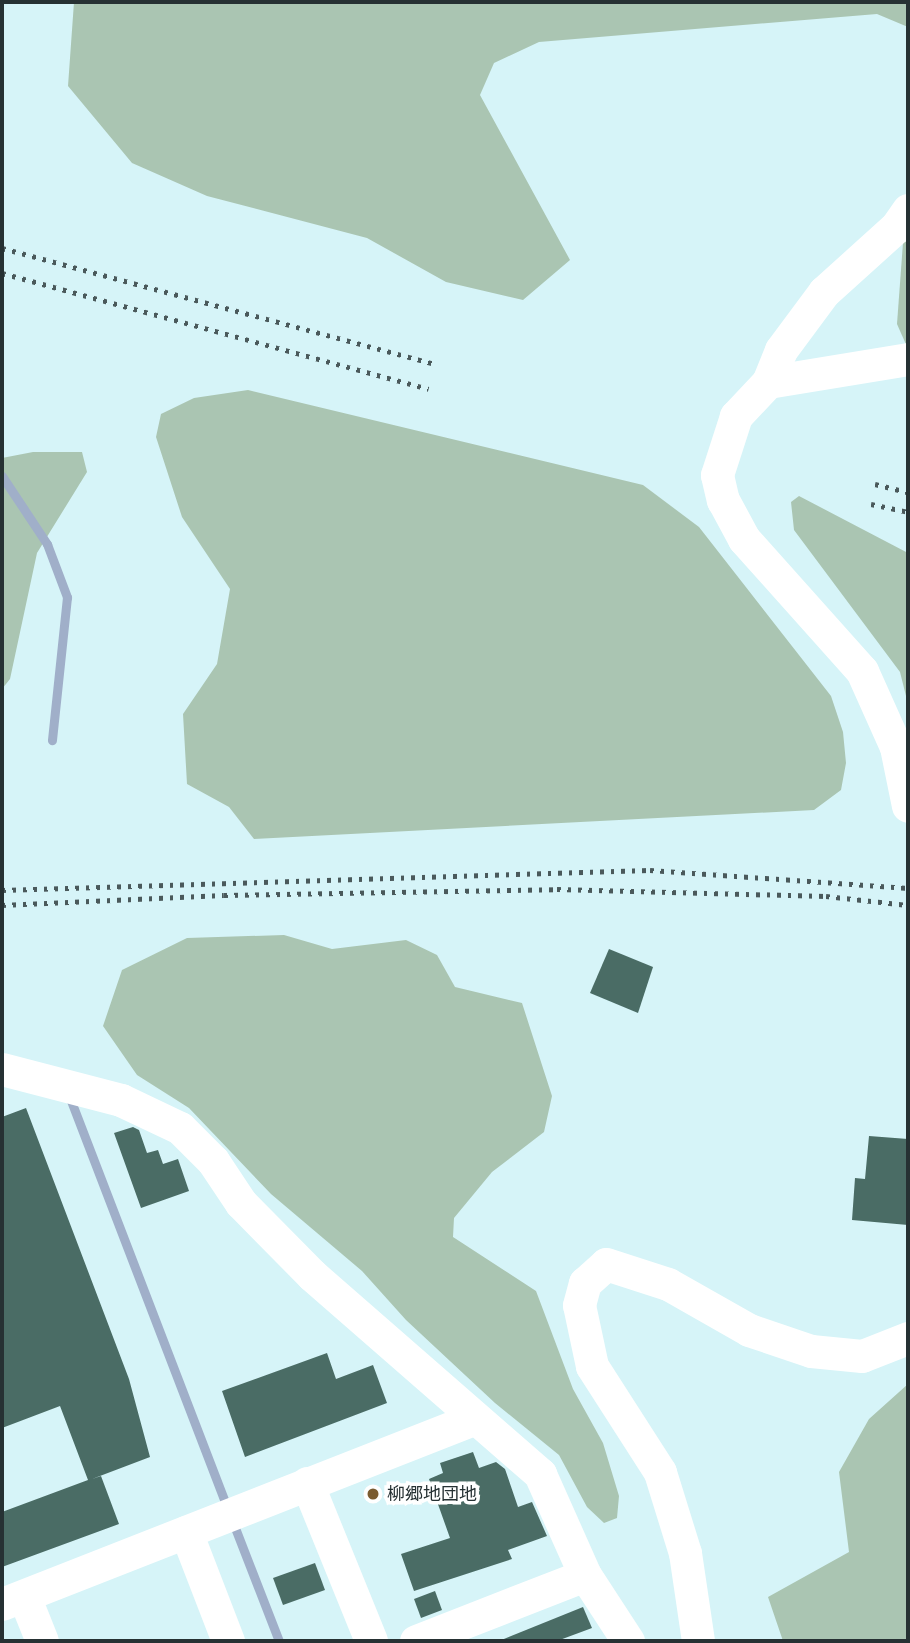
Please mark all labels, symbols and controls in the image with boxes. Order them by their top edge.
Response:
place label: 柳郷地団地 [387,1483,477,1505]
marker: 柳郷地団地 [365,1486,381,1502]

